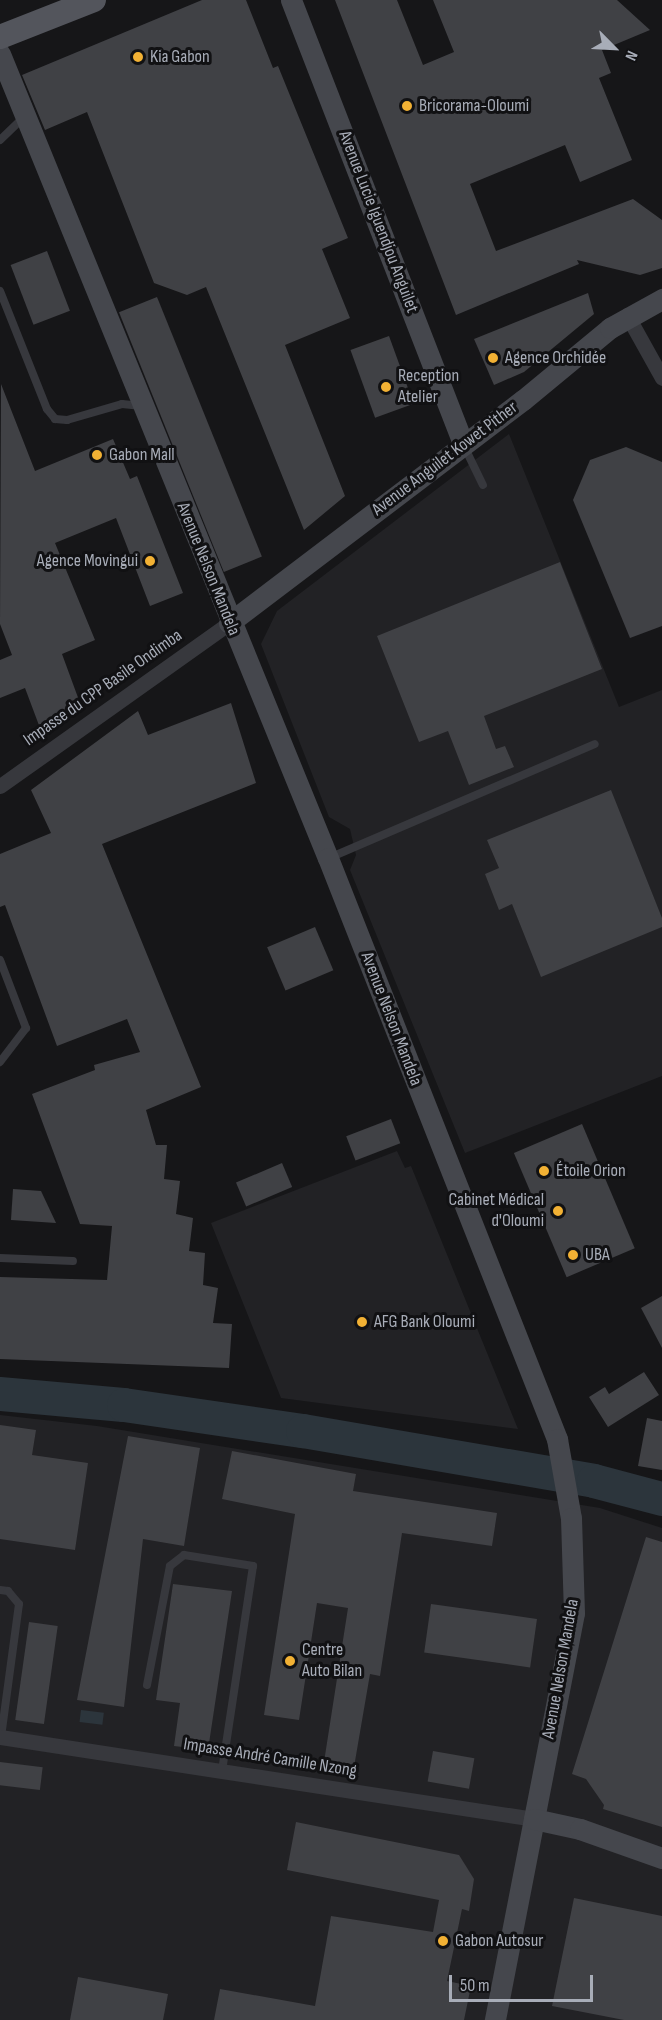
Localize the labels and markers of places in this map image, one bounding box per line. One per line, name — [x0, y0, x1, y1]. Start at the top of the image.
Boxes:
place label: Kia Gabon — [150, 46, 210, 68]
marker: Kia Gabon — [131, 50, 145, 64]
place label: Bricorama-Oloumi — [419, 95, 529, 117]
marker: Bricorama-Oloumi — [400, 99, 414, 113]
place label: Agence Orchidée — [505, 347, 606, 369]
marker: Agence Orchidée — [486, 351, 500, 365]
place label: Reception Atelier — [398, 366, 459, 409]
marker: Reception Atelier — [379, 380, 393, 394]
place label: Gabon Mall — [109, 444, 175, 466]
marker: Gabon Mall — [90, 448, 104, 462]
place label: Agence Movingui — [37, 550, 138, 572]
marker: Agence Movingui — [143, 554, 157, 568]
place label: Étoile Orion — [556, 1160, 626, 1182]
marker: Étoile Orion — [537, 1164, 551, 1178]
place label: Cabinet Médical d'Oloumi — [449, 1190, 544, 1232]
marker: Cabinet Médical d'Oloumi — [549, 1202, 567, 1220]
place label: UBA — [585, 1244, 610, 1266]
marker: UBA — [566, 1248, 580, 1262]
place label: AFG Bank Oloumi — [374, 1311, 475, 1333]
marker: AFG Bank Oloumi — [355, 1315, 369, 1329]
place label: Centre Auto Bilan — [302, 1640, 362, 1682]
marker: Centre Auto Bilan — [283, 1654, 297, 1668]
place label: Gabon Autosur — [455, 1930, 544, 1952]
marker: Gabon Autosur — [436, 1934, 450, 1948]

